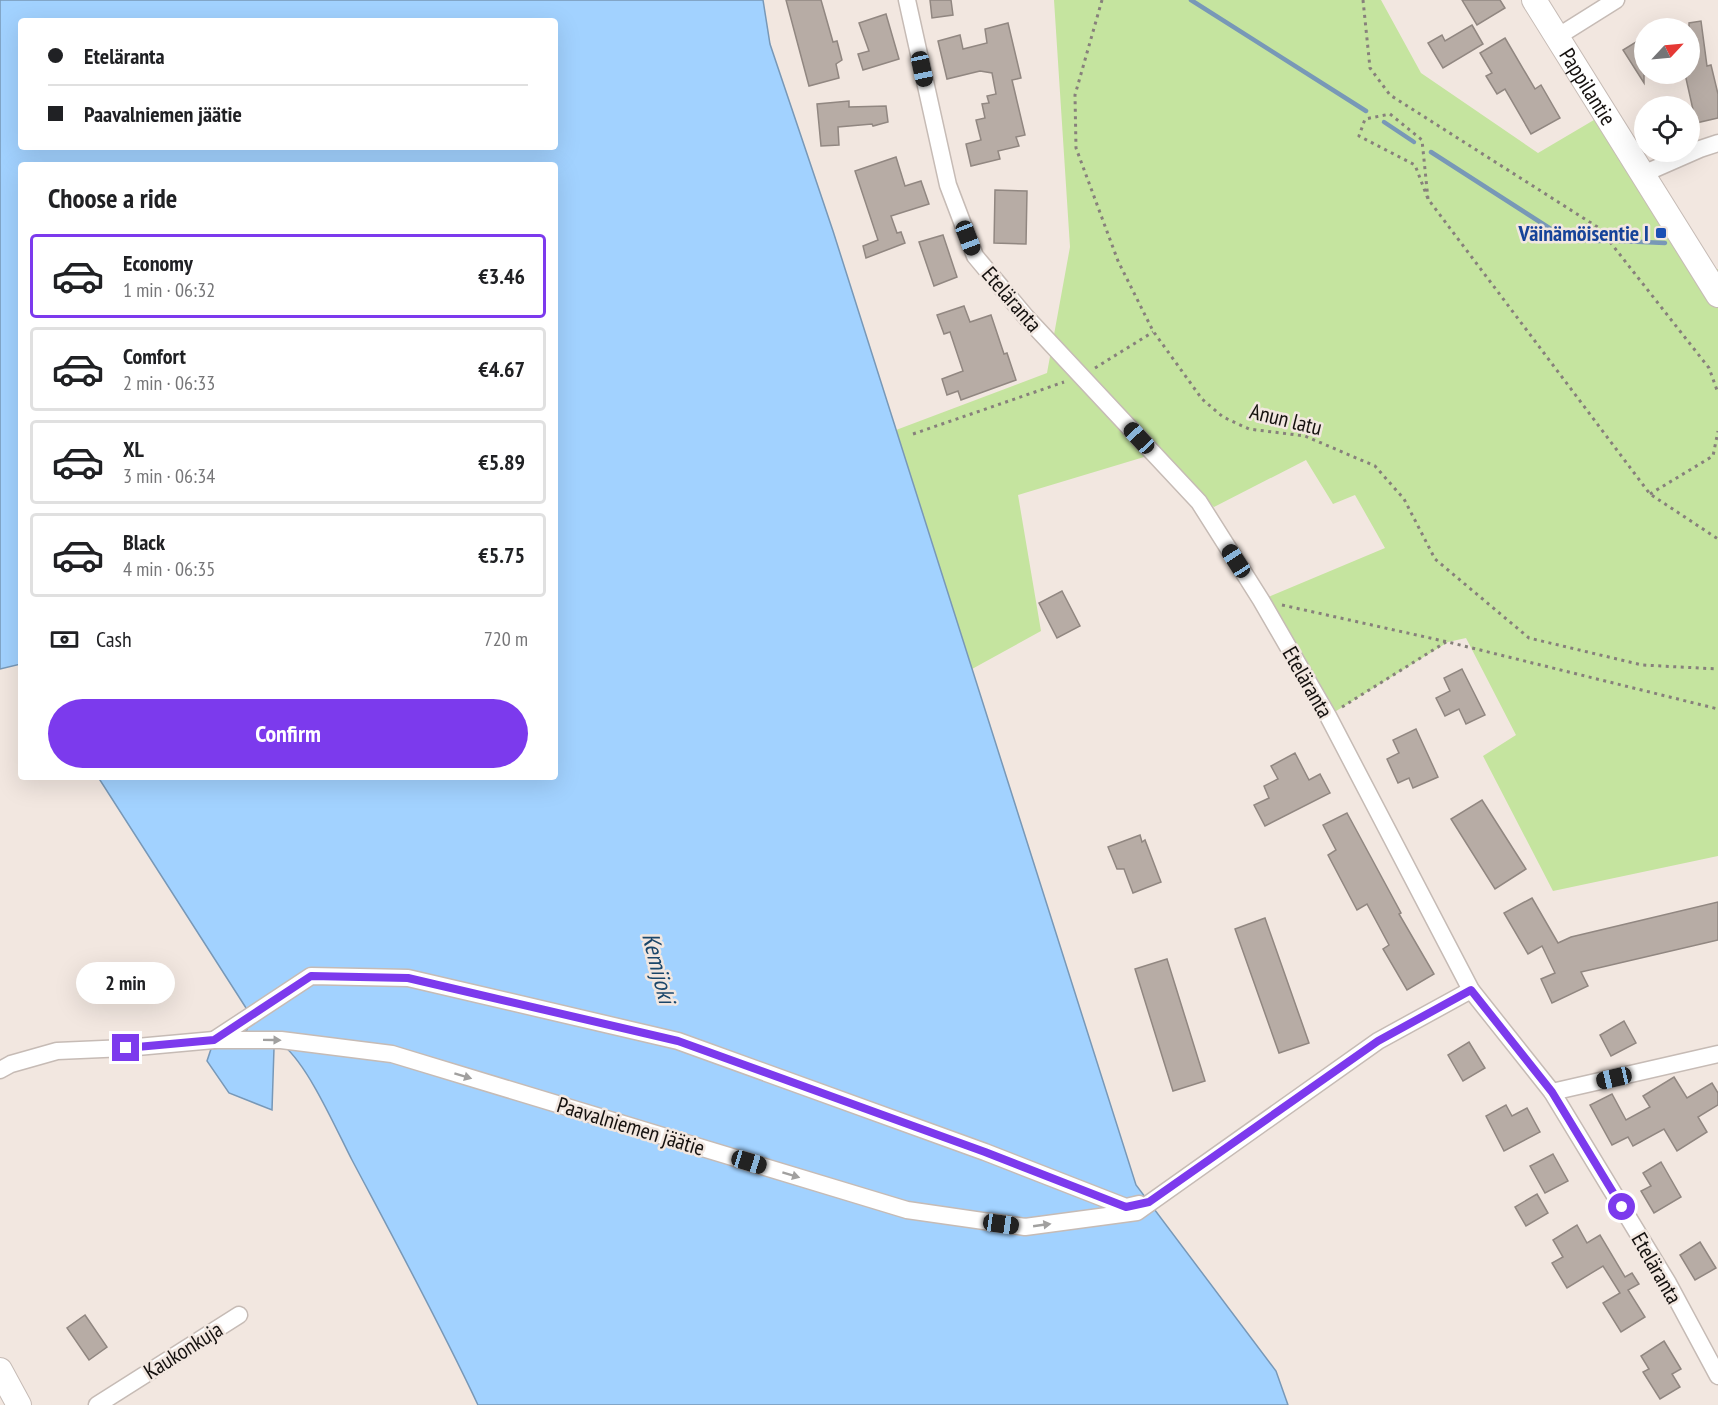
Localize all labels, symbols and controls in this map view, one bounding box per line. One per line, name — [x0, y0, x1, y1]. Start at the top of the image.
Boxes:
north arrow — [1634, 18, 1700, 84]
map controls — [1634, 18, 1700, 162]
text: Eteläranta — [84, 42, 165, 70]
street label: Pappilantie — [1553, 43, 1623, 130]
car — [909, 50, 935, 88]
button: locate — [1634, 96, 1700, 162]
text: Paavalniemen jäätie — [84, 100, 242, 128]
text: Choose a ride — [48, 181, 177, 215]
car — [953, 218, 983, 258]
place label: Väinämöisentie I — [1517, 219, 1649, 247]
marker: Väinämöisentie I — [1654, 226, 1668, 240]
icon: car — [51, 249, 105, 303]
text: Economy — [123, 249, 193, 277]
street label: Eteläranta — [976, 261, 1048, 337]
text: €3.46 — [478, 262, 525, 290]
text: 1 min · 06:32 — [123, 277, 215, 303]
icon: car — [51, 342, 105, 396]
text: Comfort — [123, 342, 186, 370]
text: €4.67 — [478, 355, 525, 383]
text: 2 min · 06:33 — [123, 370, 215, 396]
street label: Anun latu — [1247, 397, 1325, 441]
car — [1120, 419, 1158, 457]
icon: car — [51, 435, 105, 489]
text: XL — [123, 435, 144, 463]
text: €5.89 — [478, 448, 525, 476]
text: 3 min · 06:34 — [123, 463, 215, 489]
icon: car — [51, 528, 105, 582]
text: Black — [123, 528, 165, 556]
text: €5.75 — [478, 541, 525, 569]
car — [1219, 541, 1253, 581]
text: 4 min · 06:35 — [123, 556, 215, 582]
icon: cash — [48, 623, 81, 656]
text: Cash — [96, 625, 132, 653]
text: 720 m — [484, 626, 528, 652]
street label: Eteläranta — [1276, 641, 1340, 723]
button: Confirm — [48, 699, 528, 768]
water label: Kemijoki — [635, 929, 683, 1009]
callout: 2 min — [76, 961, 176, 1003]
text: 2 min — [105, 970, 146, 996]
route end — [112, 1034, 139, 1061]
one-way arrow — [263, 1036, 282, 1045]
car — [1594, 1065, 1634, 1091]
one-way arrow — [455, 1071, 473, 1081]
street label: Paavalniemen jäätie — [554, 1090, 708, 1162]
car — [729, 1148, 769, 1176]
one-way arrow — [782, 1171, 800, 1180]
route start — [1608, 1193, 1635, 1220]
car — [982, 1213, 1020, 1235]
one-way arrow — [1033, 1220, 1052, 1230]
street label: Eteläranta — [1625, 1227, 1689, 1309]
street label: Kaukonkuja — [138, 1315, 228, 1385]

